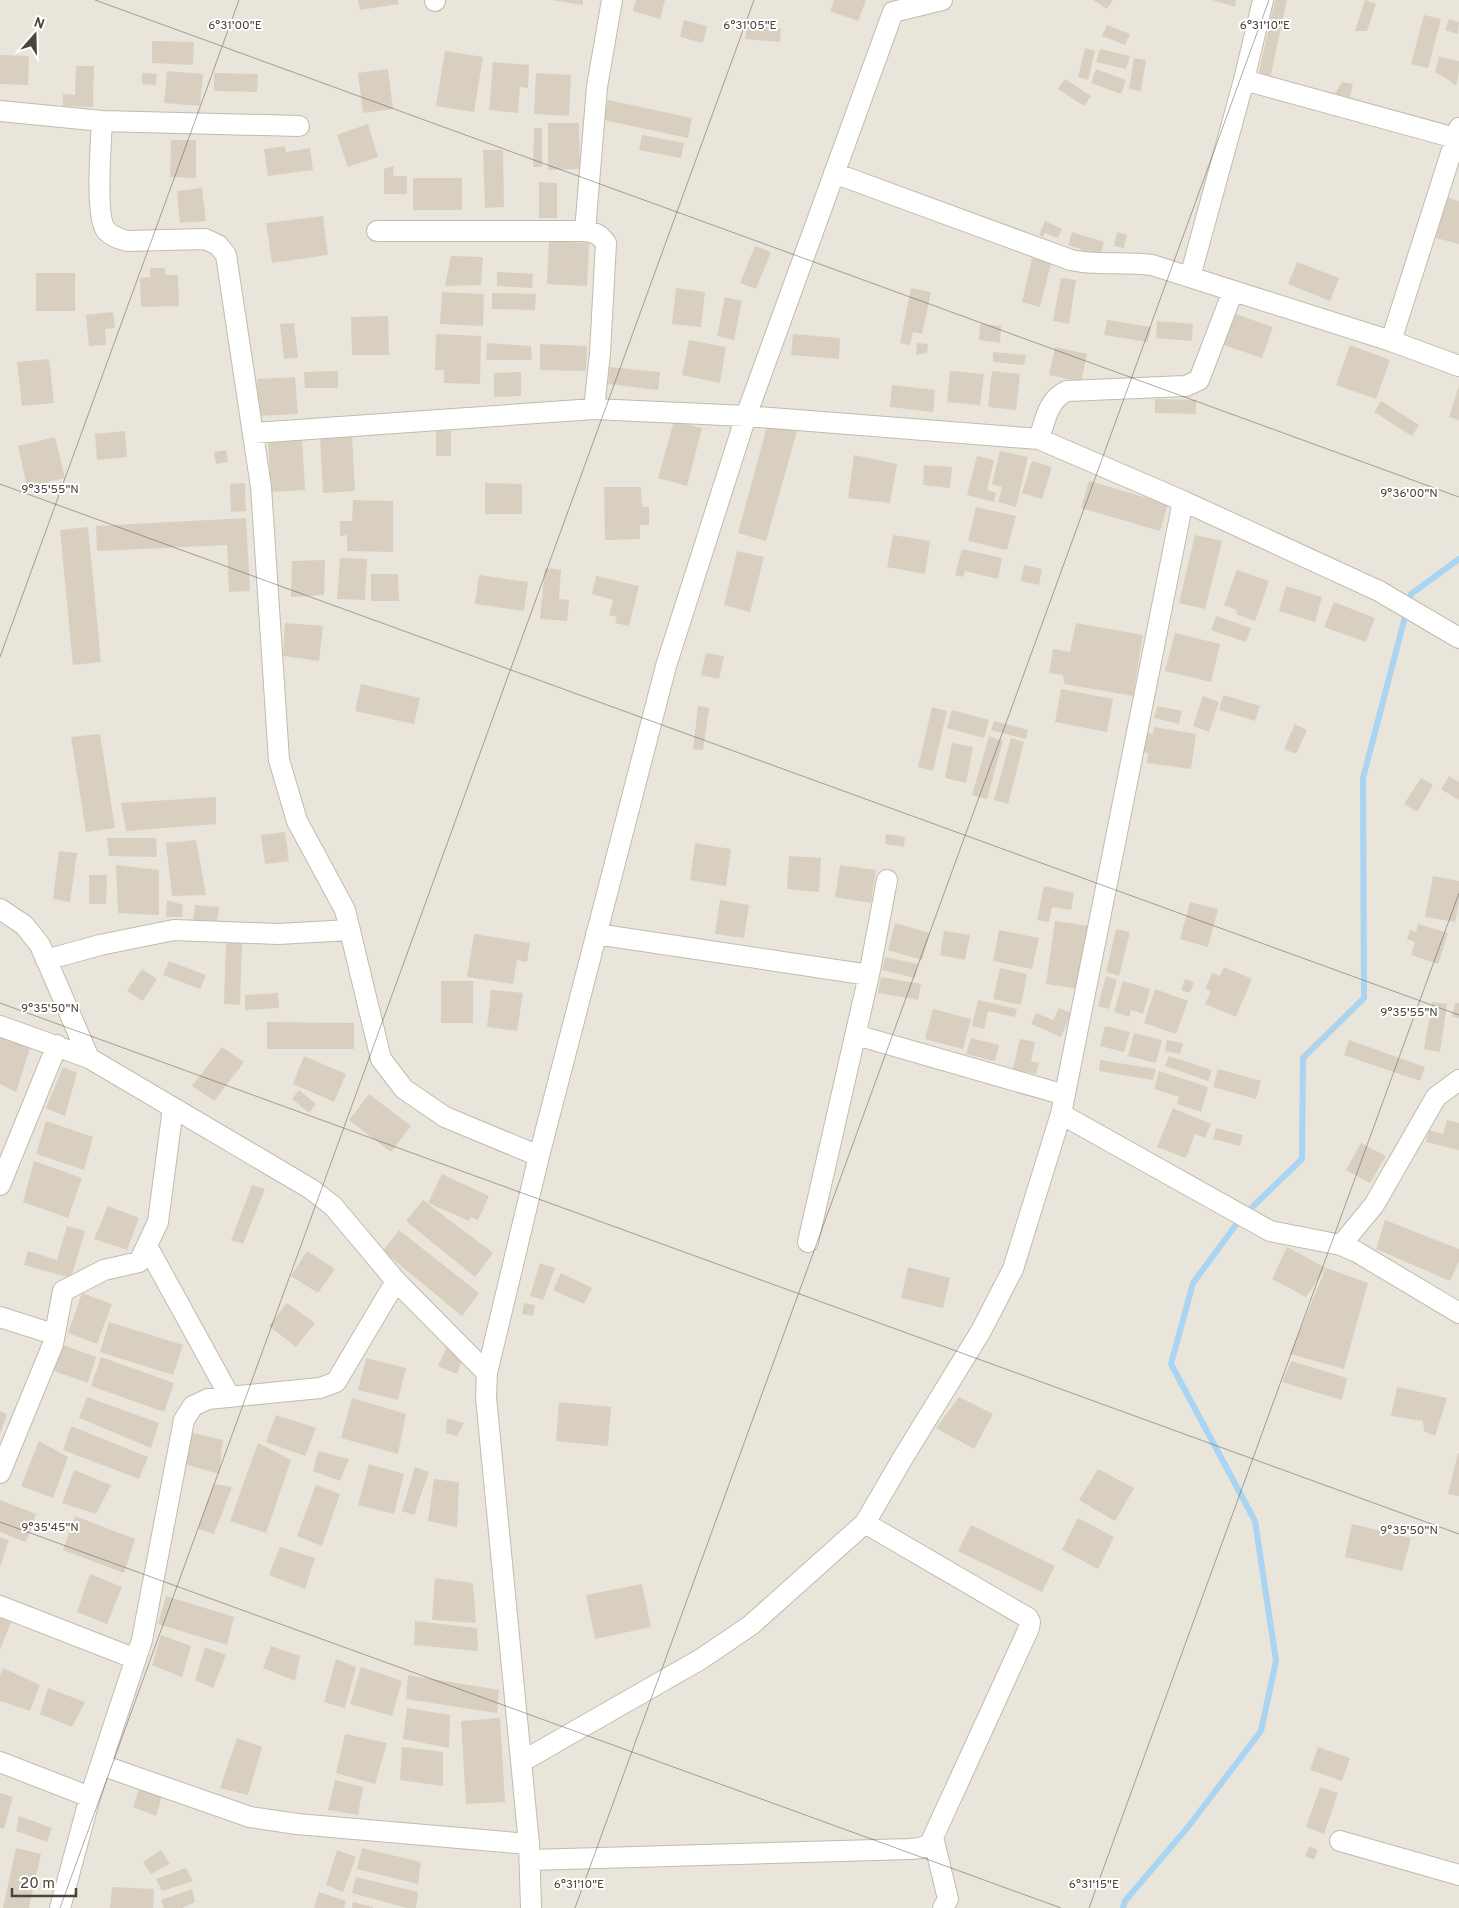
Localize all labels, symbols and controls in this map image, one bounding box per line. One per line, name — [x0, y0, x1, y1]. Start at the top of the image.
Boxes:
north arrow — [10, 10, 60, 60]
text: N — [31, 14, 47, 34]
text: 6°31'00"E — [208, 18, 262, 34]
text: 6°31'05"E — [723, 18, 777, 34]
text: 6°31'10"E — [1240, 18, 1290, 34]
text: 9°35'55"N — [21, 482, 79, 498]
text: 9°36'00"N — [1380, 486, 1438, 502]
text: 9°35'50"N — [21, 1001, 79, 1017]
text: 9°35'55"N — [1380, 1005, 1438, 1021]
text: 9°35'45"N — [21, 1520, 79, 1536]
text: 9°35'50"N — [1380, 1523, 1438, 1539]
scale bar — [12, 1866, 76, 1898]
text: 20 m — [20, 1875, 55, 1894]
text: 6°31'10"E — [554, 1877, 604, 1893]
text: 6°31'15"E — [1069, 1877, 1119, 1893]

